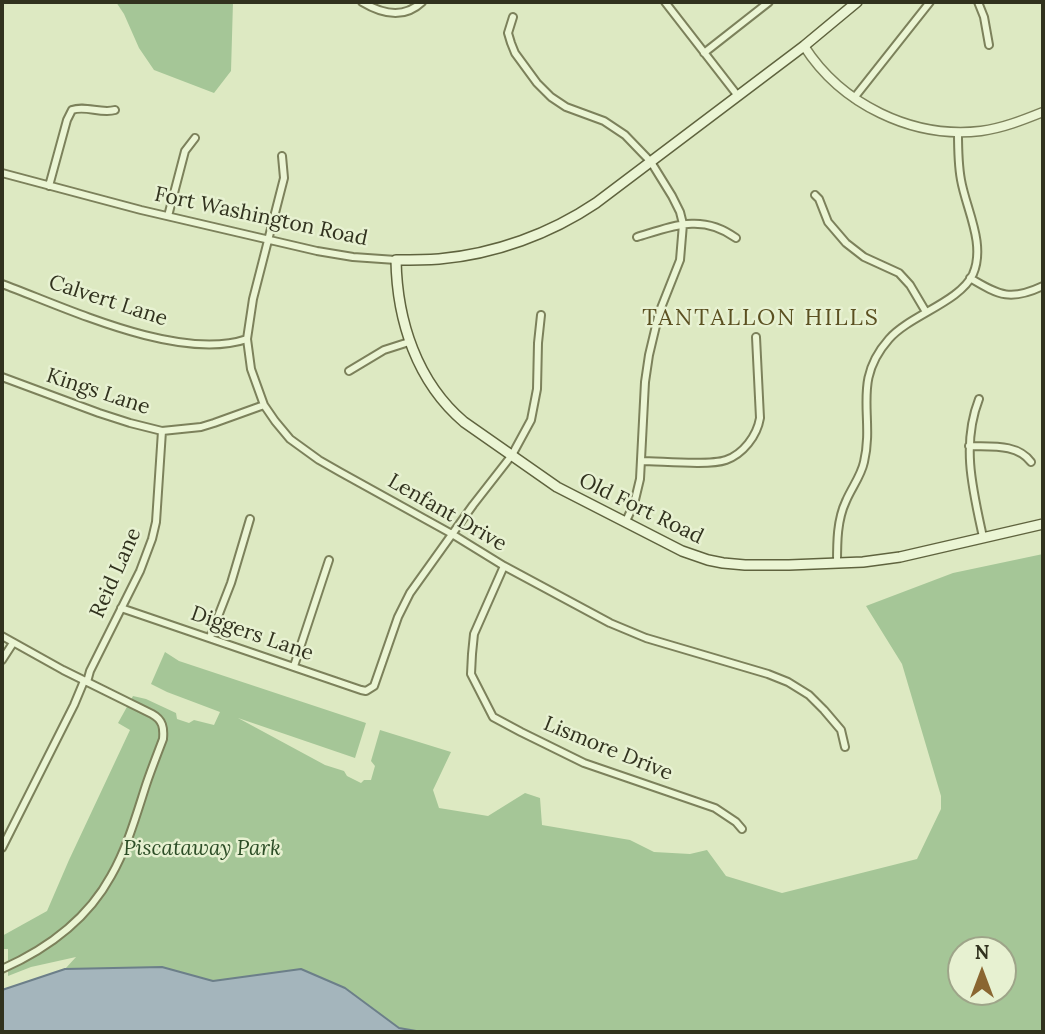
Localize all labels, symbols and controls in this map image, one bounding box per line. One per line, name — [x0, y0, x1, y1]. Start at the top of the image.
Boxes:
street label: Fort Washington Road — [152, 182, 370, 252]
street label: Calvert Lane — [45, 270, 171, 332]
district label: TANTALLON HILLS — [644, 304, 878, 332]
street label: Kings Lane — [43, 363, 153, 421]
street label: Old Fort Road — [575, 468, 707, 550]
street label: Lenfant Drive — [383, 469, 511, 557]
street label: Reid Lane — [85, 524, 147, 622]
street label: Diggers Lane — [187, 601, 317, 667]
street label: Lismore Drive — [540, 712, 676, 786]
park label: Piscataway Park — [123, 836, 281, 862]
north arrow — [947, 936, 1017, 1006]
text: N — [975, 940, 989, 964]

